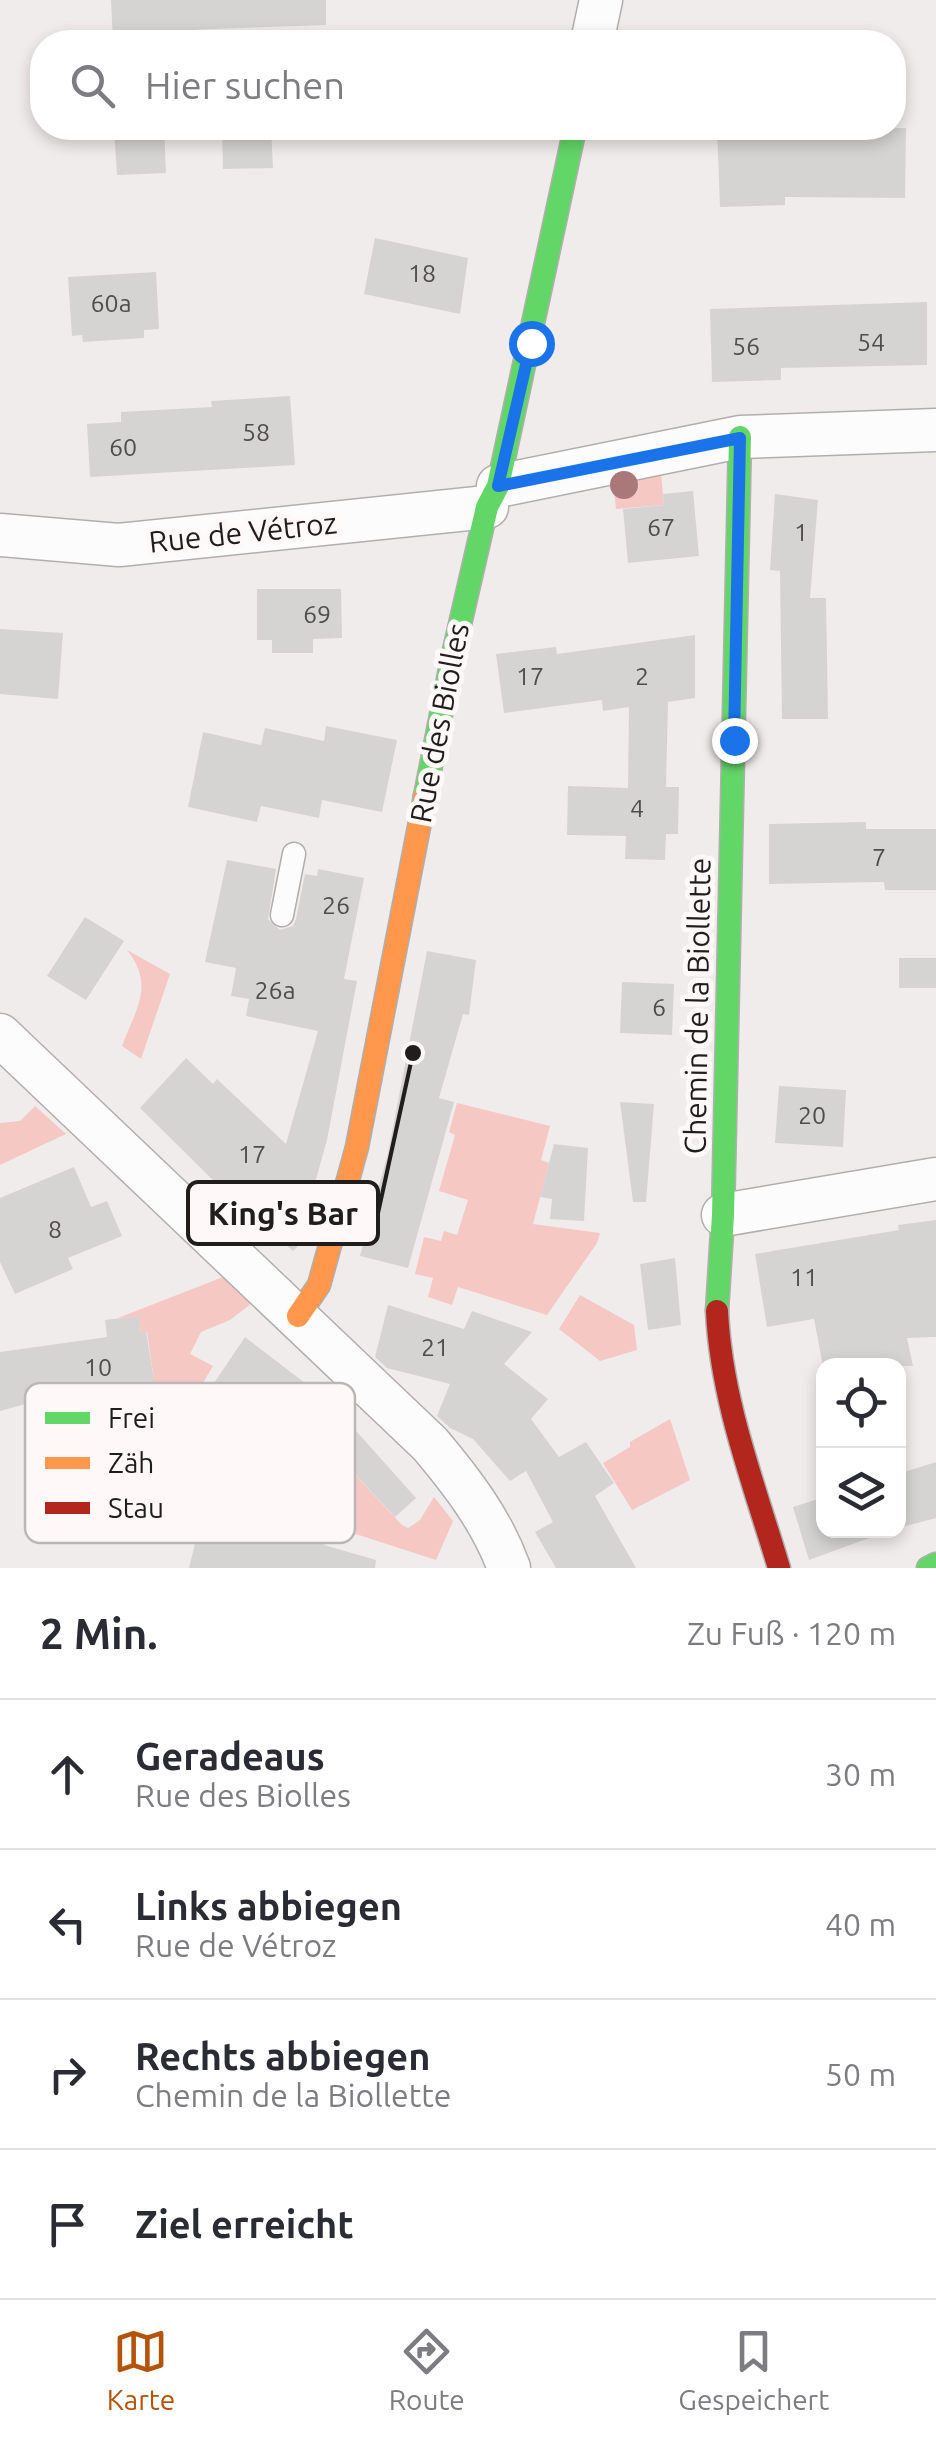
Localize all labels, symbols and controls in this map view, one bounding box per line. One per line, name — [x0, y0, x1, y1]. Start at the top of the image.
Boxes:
search box — [30, 30, 906, 140]
icon: search — [65, 58, 120, 113]
text: Hier suchen — [145, 64, 345, 106]
house number: 18 — [408, 259, 436, 287]
house number: 60a — [90, 289, 132, 317]
route start — [509, 321, 555, 367]
house number: 54 — [857, 328, 885, 356]
house number: 56 — [732, 332, 760, 360]
house number: 58 — [242, 418, 270, 446]
house number: 60 — [109, 433, 137, 461]
street label: Rue de Vétroz — [147, 505, 339, 559]
house number: 67 — [647, 513, 675, 541]
house number: 1 — [794, 518, 808, 546]
house number: 69 — [303, 600, 331, 628]
street label: Rue des Biolles — [403, 620, 475, 825]
house number: 17 — [516, 662, 544, 690]
house number: 2 — [635, 662, 649, 690]
route end — [712, 718, 758, 764]
house number: 4 — [630, 794, 644, 822]
house number: 7 — [872, 843, 886, 871]
street label: Chemin de la Biollette — [677, 857, 717, 1155]
house number: 26 — [322, 891, 350, 919]
house number: 26a — [254, 976, 296, 1004]
house number: 6 — [652, 993, 666, 1021]
house number: 20 — [798, 1101, 826, 1129]
house number: 17 — [238, 1140, 266, 1168]
callout: King's Bar — [188, 1182, 378, 1244]
text: King's Bar — [208, 1195, 358, 1231]
house number: 8 — [48, 1215, 62, 1243]
house number: 11 — [790, 1263, 818, 1291]
house number: 21 — [421, 1333, 449, 1361]
house number: 10 — [84, 1353, 112, 1381]
map controls — [816, 1358, 906, 1538]
button: locate — [816, 1358, 906, 1448]
legend — [25, 1383, 355, 1543]
text: Frei — [108, 1402, 155, 1433]
text: Zäh — [108, 1447, 154, 1478]
button: layers — [816, 1448, 906, 1538]
text: Stau — [108, 1492, 164, 1523]
text: 2 Min. — [40, 1610, 158, 1657]
text: Zu Fuß · 120 m — [687, 1615, 896, 1651]
text: Geradeaus — [135, 1735, 325, 1777]
icon: ahead — [40, 1747, 95, 1802]
text: 30 m — [825, 1756, 896, 1792]
text: Rue des Biolles — [135, 1777, 351, 1813]
text: Links abbiegen — [135, 1885, 402, 1927]
icon: left — [40, 1897, 95, 1952]
text: 40 m — [825, 1906, 896, 1942]
text: Rue de Vétroz — [135, 1927, 337, 1963]
text: Rechts abbiegen — [135, 2035, 430, 2077]
icon: right — [40, 2047, 95, 2102]
text: 50 m — [825, 2056, 896, 2092]
text: Chemin de la Biollette — [135, 2077, 451, 2113]
icon: arrive — [40, 2197, 95, 2252]
text: Ziel erreicht — [135, 2203, 354, 2245]
tab: Karte — [107, 2324, 175, 2415]
tab: Route — [389, 2324, 465, 2415]
tab: Gespeichert — [678, 2324, 829, 2415]

